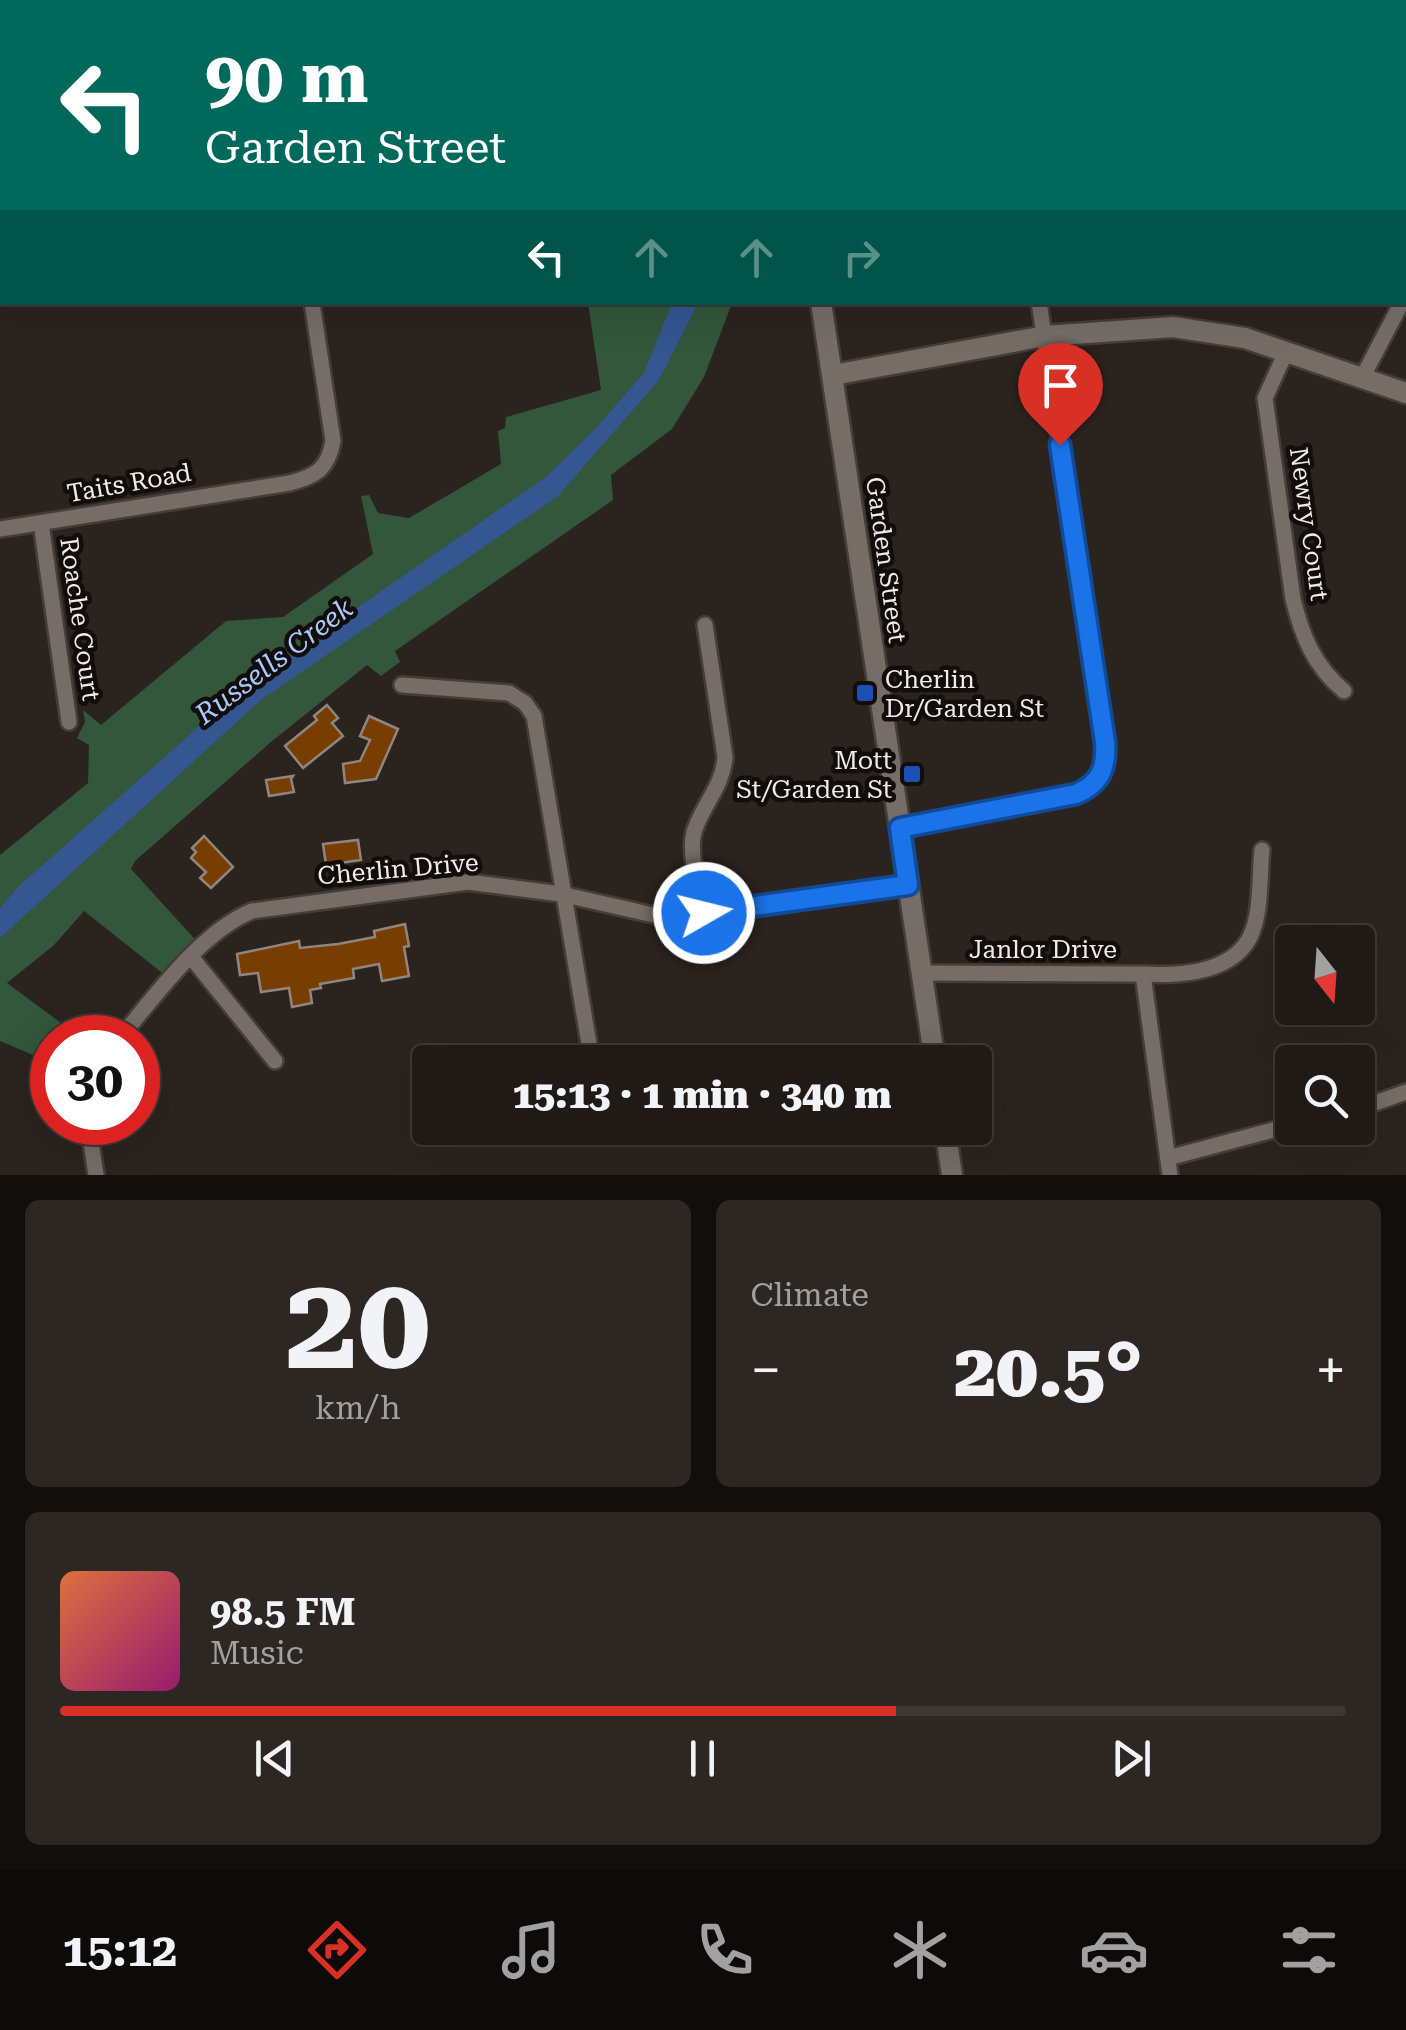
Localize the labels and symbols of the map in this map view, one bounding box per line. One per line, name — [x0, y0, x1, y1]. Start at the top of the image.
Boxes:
pin — [1018, 343, 1103, 446]
street label: Newry Court — [1284, 445, 1334, 603]
street label: Taits Road — [65, 458, 193, 508]
street label: Garden Street — [860, 475, 912, 645]
street label: Roache Court — [54, 536, 106, 702]
water label: Russells Creek — [188, 591, 360, 731]
place label: Cherlin Dr/Garden St — [885, 665, 1044, 723]
marker: Cherlin Dr/Garden St — [854, 682, 876, 704]
place label: Mott St/Garden St — [736, 746, 892, 804]
marker: Mott St/Garden St — [901, 763, 923, 785]
street label: Cherlin Drive — [316, 848, 480, 890]
position arrow — [652, 861, 756, 965]
north arrow — [1275, 925, 1375, 1025]
street label: Janlor Drive — [969, 935, 1117, 964]
speed limit sign: 30 — [30, 1015, 160, 1145]

